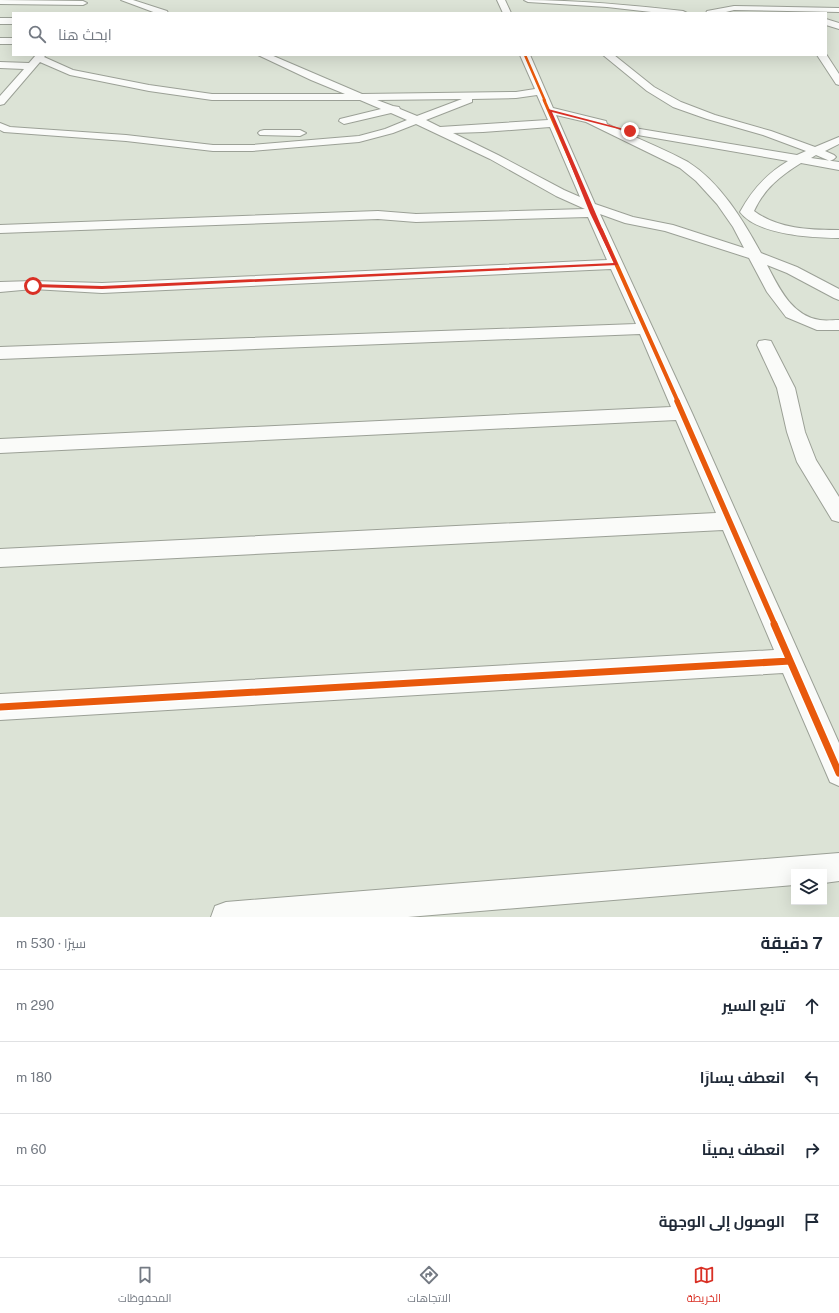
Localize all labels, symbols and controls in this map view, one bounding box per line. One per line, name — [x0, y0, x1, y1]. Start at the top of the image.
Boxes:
search box — [12, 12, 827, 56]
icon: search — [26, 23, 48, 45]
text: ابحث هنا — [58, 26, 112, 43]
route end — [621, 122, 639, 140]
route start — [24, 277, 42, 295]
map controls — [791, 869, 827, 905]
button: layers — [791, 869, 827, 905]
text: 7 دقيقة — [760, 933, 823, 953]
text: سيرًا · 530 m — [16, 936, 86, 951]
icon: ahead — [801, 995, 823, 1017]
text: تابع السير — [722, 997, 785, 1014]
text: 290 m — [16, 998, 54, 1013]
icon: left — [801, 1067, 823, 1089]
text: انعطف يسارًا — [700, 1069, 785, 1086]
text: 180 m — [16, 1070, 52, 1085]
icon: right — [801, 1139, 823, 1161]
text: انعطف يمينًا — [702, 1141, 785, 1158]
text: 60 m — [16, 1142, 46, 1157]
icon: arrive — [801, 1211, 823, 1233]
text: الوصول إلى الوجهة — [659, 1213, 785, 1230]
tab: المحفوظات — [118, 1264, 171, 1308]
tab: الاتجاهات — [407, 1264, 451, 1308]
tab: الخريطة — [687, 1264, 721, 1308]

